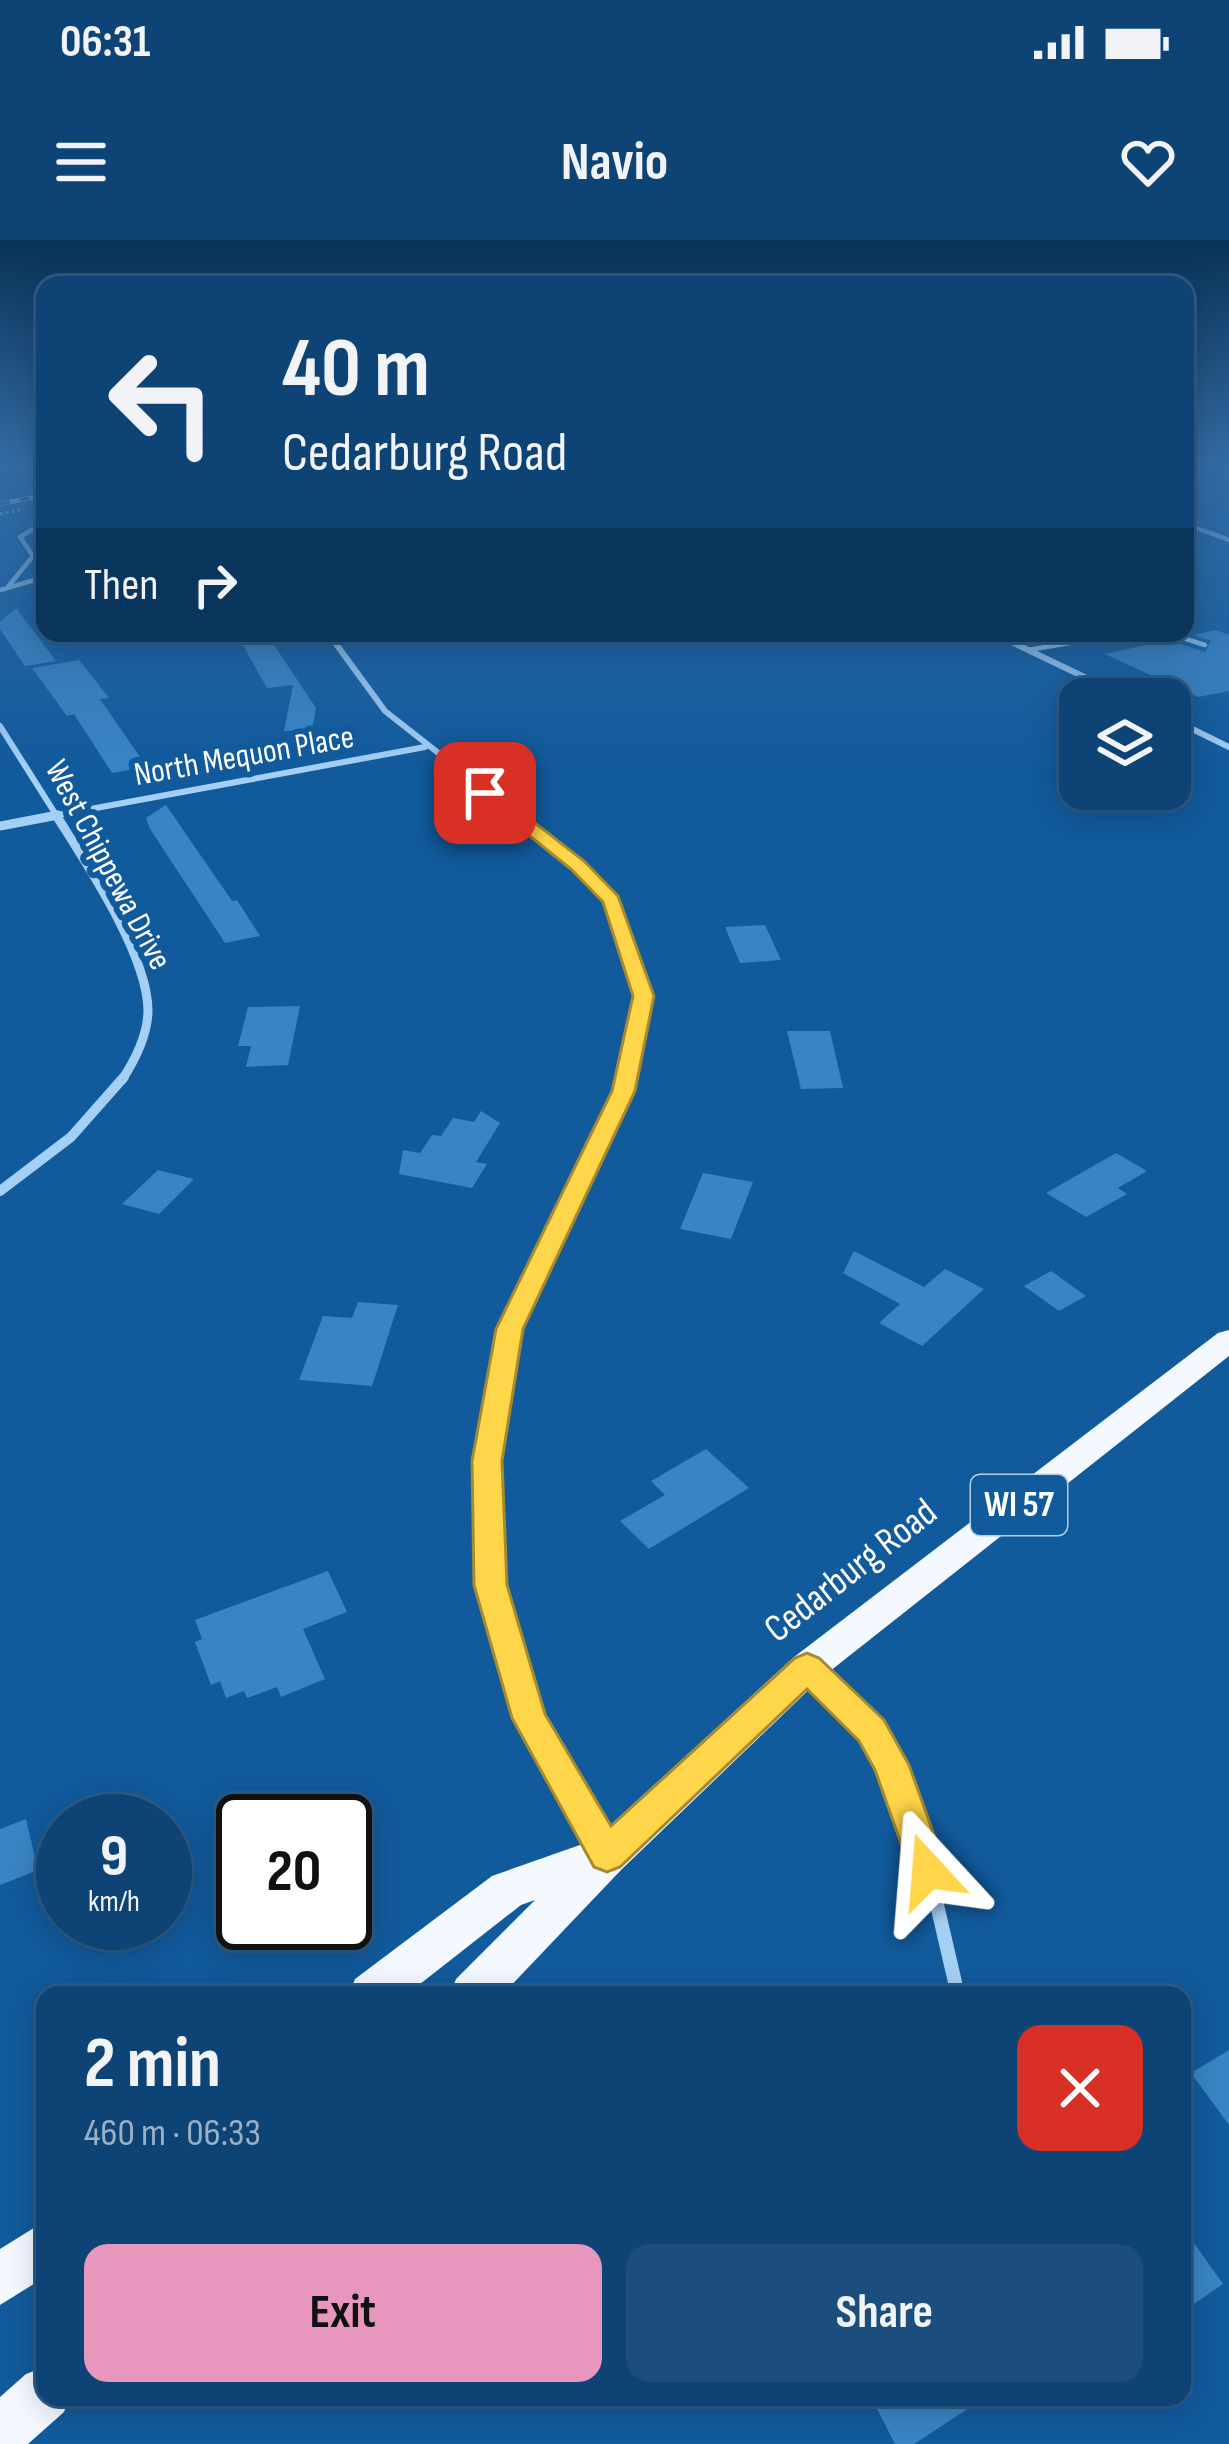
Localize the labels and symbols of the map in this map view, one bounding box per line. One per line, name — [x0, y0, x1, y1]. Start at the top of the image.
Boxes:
street label: North Mequon Place — [131, 717, 357, 795]
pin — [434, 742, 536, 844]
street label: West Chippewa Drive — [36, 753, 180, 977]
road number: WI 57 — [971, 1475, 1067, 1535]
street label: Cedarburg Road — [755, 1489, 947, 1653]
speed limit sign: 20 — [216, 1794, 372, 1950]
position arrow — [865, 1808, 991, 1934]

